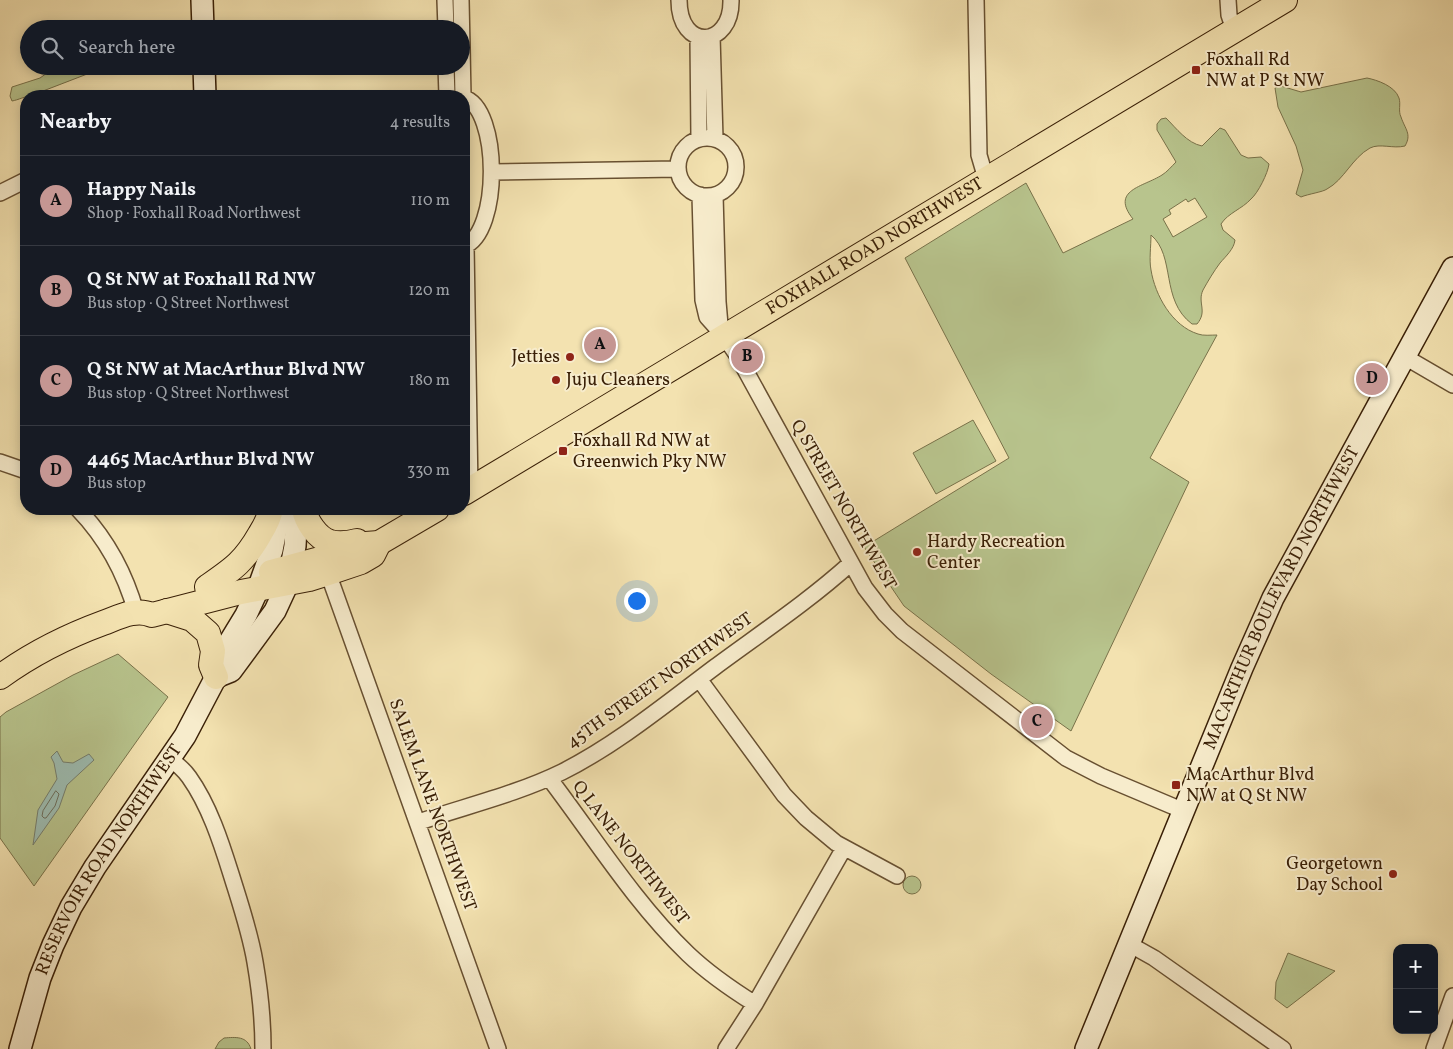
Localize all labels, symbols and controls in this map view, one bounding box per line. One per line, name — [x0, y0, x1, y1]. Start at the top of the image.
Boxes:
search box — [20, 20, 470, 75]
icon: search — [38, 34, 66, 62]
text: Search here — [78, 35, 175, 61]
place label: Foxhall Rd NW at P St NW — [1206, 48, 1324, 94]
marker: Foxhall Rd NW at P St NW — [1190, 64, 1202, 76]
text: Nearby — [40, 108, 111, 137]
text: 4 results — [390, 112, 450, 134]
street label: FOXHALL ROAD NORTHWEST — [761, 171, 989, 321]
text: Happy Nails — [87, 177, 196, 203]
text: A — [50, 190, 62, 212]
text: 110 m — [411, 190, 450, 212]
text: Shop · Foxhall Road Northwest — [87, 203, 301, 225]
text: Q St NW at Foxhall Rd NW — [87, 267, 316, 293]
text: B — [51, 280, 61, 302]
text: 120 m — [408, 280, 450, 302]
text: Bus stop · Q Street Northwest — [87, 293, 289, 315]
pin: A — [584, 326, 616, 364]
pin: B — [731, 338, 763, 376]
place label: Jetties — [511, 345, 560, 370]
marker: Jetties — [564, 351, 576, 363]
text: Q St NW at MacArthur Blvd NW — [87, 357, 365, 383]
pin: D — [1356, 360, 1388, 398]
place label: Juju Cleaners — [566, 368, 670, 393]
text: C — [51, 370, 61, 392]
text: 180 m — [409, 370, 450, 392]
marker: Juju Cleaners — [550, 374, 562, 386]
text: Bus stop · Q Street Northwest — [87, 383, 289, 405]
street label: Q STREET NORTHWEST — [784, 415, 902, 595]
place label: Foxhall Rd NW at Greenwich Pky NW — [573, 429, 727, 475]
street label: MACARTHUR BOULEVARD NORTHWEST — [1197, 441, 1366, 753]
marker: Foxhall Rd NW at Greenwich Pky NW — [557, 445, 569, 457]
text: 4465 MacArthur Blvd NW — [87, 447, 315, 473]
text: D — [50, 460, 62, 482]
text: 330 m — [407, 460, 450, 482]
text: Bus stop — [87, 473, 146, 495]
place label: Hardy Recreation Center — [927, 530, 1066, 576]
marker: Hardy Recreation Center — [911, 546, 923, 558]
your location — [624, 588, 650, 614]
street label: 45TH STREET NORTHWEST — [562, 607, 759, 755]
street label: SALEM LANE NORTHWEST — [382, 695, 482, 915]
pin: C — [1021, 703, 1053, 741]
street label: RESERVOIR ROAD NORTHWEST — [30, 739, 189, 979]
place label: MacArthur Blvd NW at Q St NW — [1186, 763, 1314, 809]
street label: Q LANE NORTHWEST — [566, 776, 695, 931]
marker: MacArthur Blvd NW at Q St NW — [1170, 779, 1182, 791]
place label: Georgetown Day School — [1286, 852, 1383, 898]
marker: Georgetown Day School — [1387, 868, 1399, 880]
map controls — [1393, 944, 1438, 1034]
button: + — [1393, 944, 1438, 989]
button: − — [1393, 989, 1438, 1034]

